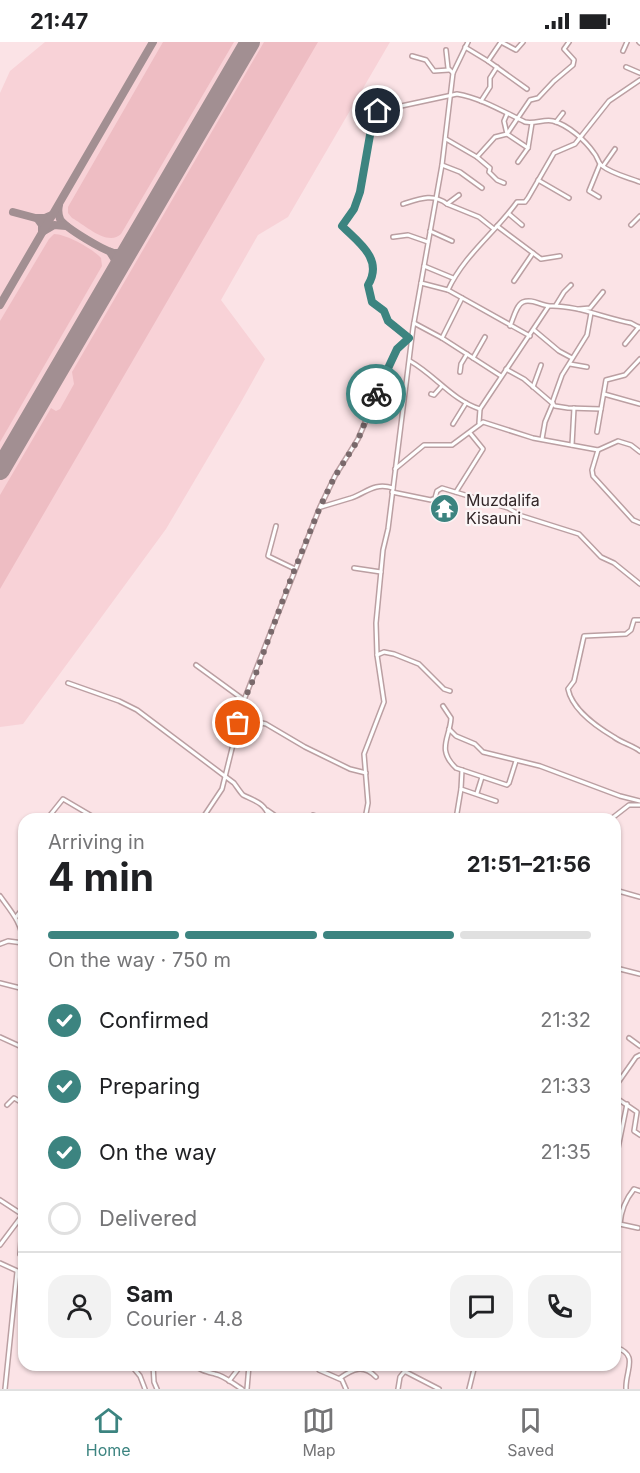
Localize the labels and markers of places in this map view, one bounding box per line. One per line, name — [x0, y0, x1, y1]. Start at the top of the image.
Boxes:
pin — [352, 85, 403, 136]
place label: Muzdalifa Kisauni — [466, 490, 540, 528]
temple icon: Muzdalifa Kisauni — [429, 493, 461, 525]
pin — [212, 697, 263, 748]

